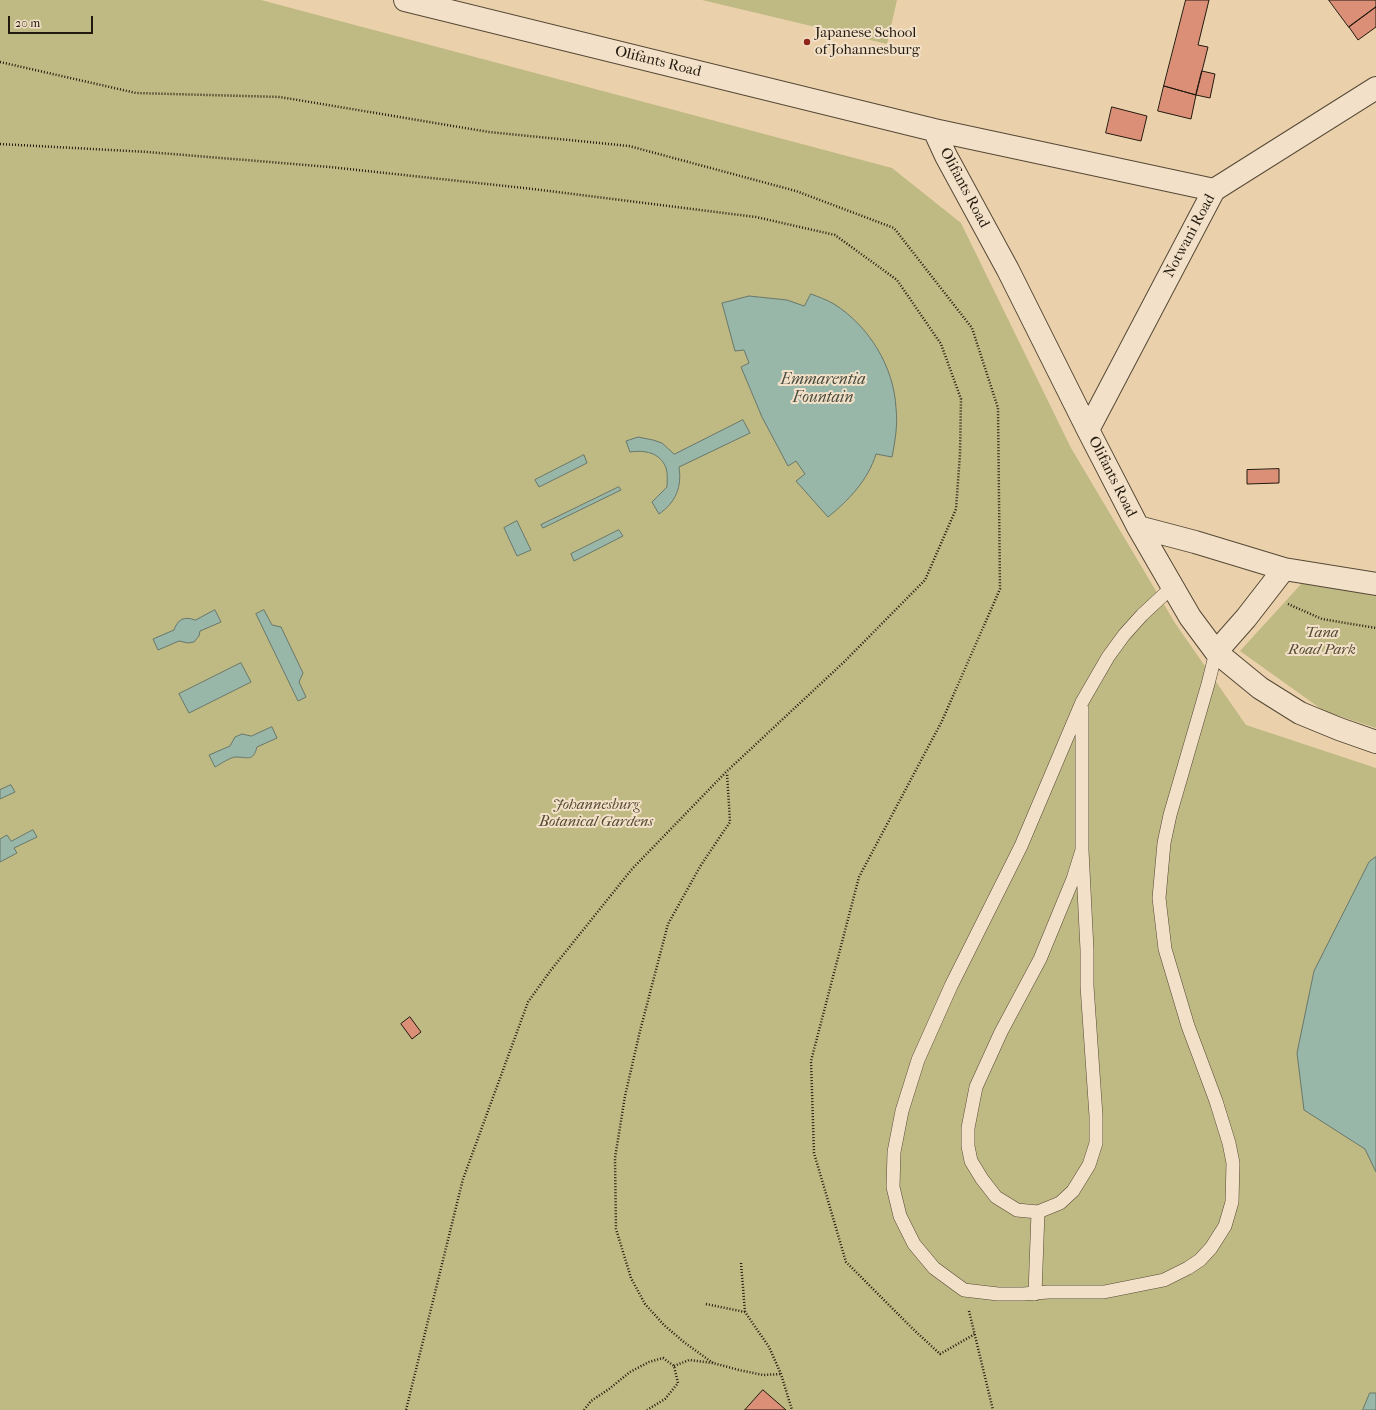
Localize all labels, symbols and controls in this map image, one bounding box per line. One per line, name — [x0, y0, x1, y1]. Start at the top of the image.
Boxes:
scale bar — [10, 8, 95, 34]
text: 20 m — [15, 16, 40, 30]
place label: Japanese School of Johannesburg — [815, 24, 920, 59]
marker: Japanese School of Johannesburg — [802, 37, 812, 47]
street label: Olifants Road — [613, 43, 703, 81]
street label: Olifants Road — [935, 145, 993, 231]
street label: Notwani Road — [1161, 191, 1219, 281]
water label: Emmarentia Fountain — [780, 370, 866, 408]
street label: Olifants Road — [1084, 434, 1140, 520]
park label: Tana Road Park — [1288, 624, 1356, 659]
park label: Johannesburg Botanical Gardens — [539, 796, 653, 831]

